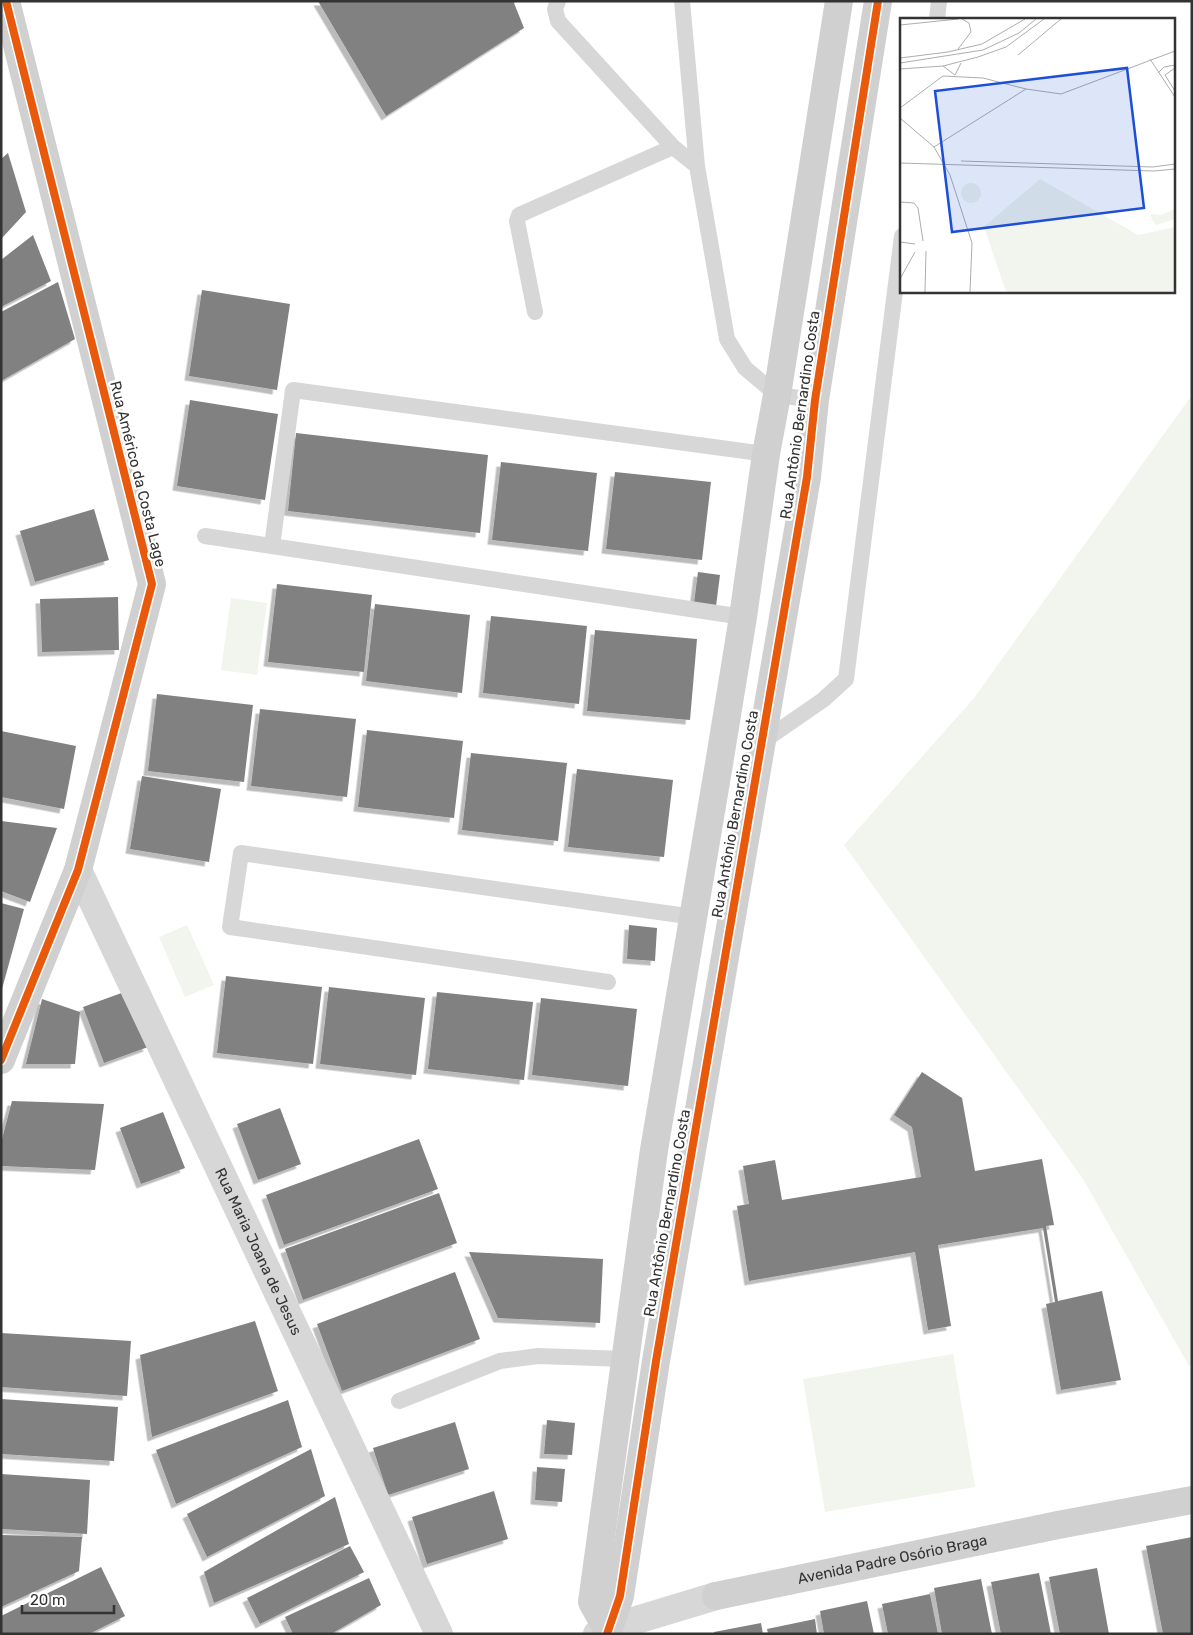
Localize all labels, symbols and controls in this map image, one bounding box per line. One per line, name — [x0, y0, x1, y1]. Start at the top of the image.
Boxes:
inset map — [900, 18, 1176, 292]
street label: Rua Antônio Bernardino Costa — [776, 310, 824, 520]
street label: Rua Américo da Costa Lage — [106, 379, 170, 569]
street label: Rua Antônio Bernardino Costa — [708, 709, 762, 919]
street label: Rua Antônio Bernardino Costa — [640, 1108, 694, 1318]
street label: Rua Maria Joana de Jesus — [211, 1165, 306, 1338]
street label: Avenida Padre Osório Braga — [796, 1531, 989, 1588]
scale bar — [22, 1582, 115, 1614]
text: 20 m — [30, 1591, 65, 1609]

